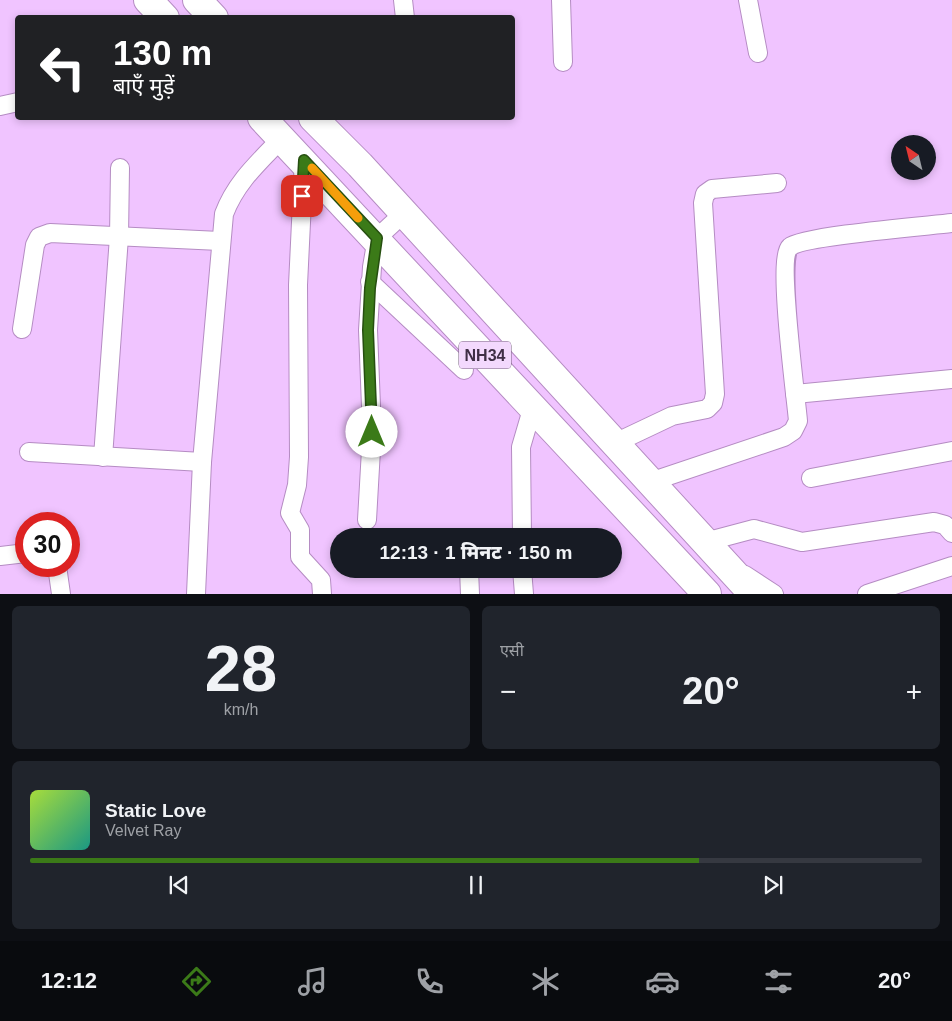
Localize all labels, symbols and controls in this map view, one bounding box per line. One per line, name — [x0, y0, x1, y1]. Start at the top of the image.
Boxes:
text: 130 m — [113, 33, 212, 72]
icon: left — [30, 35, 95, 100]
text: बाएँ मुड़ें — [113, 74, 174, 99]
north arrow — [891, 135, 936, 180]
map controls — [891, 135, 936, 180]
pin — [281, 175, 323, 217]
icon: arrive — [288, 182, 316, 210]
road number: NH34 — [459, 342, 511, 368]
position arrow — [345, 405, 397, 457]
speed limit sign: 30 — [15, 512, 80, 577]
text: 12:13 · 1 मिनट · 150 m — [380, 542, 573, 563]
text: 28 — [205, 632, 277, 705]
text: एसी — [500, 642, 524, 659]
text: 20° — [682, 670, 740, 712]
text: − — [500, 676, 516, 707]
text: + — [906, 676, 922, 707]
text: km/h — [224, 701, 258, 718]
text: Static Love — [105, 800, 206, 821]
text: Velvet Ray — [105, 822, 181, 839]
icon: previous — [165, 871, 193, 899]
icon: pause — [462, 871, 490, 899]
icon: next — [759, 871, 787, 899]
icon: directions — [179, 964, 214, 999]
icon: music — [295, 964, 330, 999]
icon: phone — [412, 964, 447, 999]
icon: climate — [528, 964, 563, 999]
icon: car — [645, 964, 680, 999]
icon: filters — [761, 964, 796, 999]
text: 12:12 — [41, 968, 97, 993]
text: 20° — [878, 968, 911, 993]

